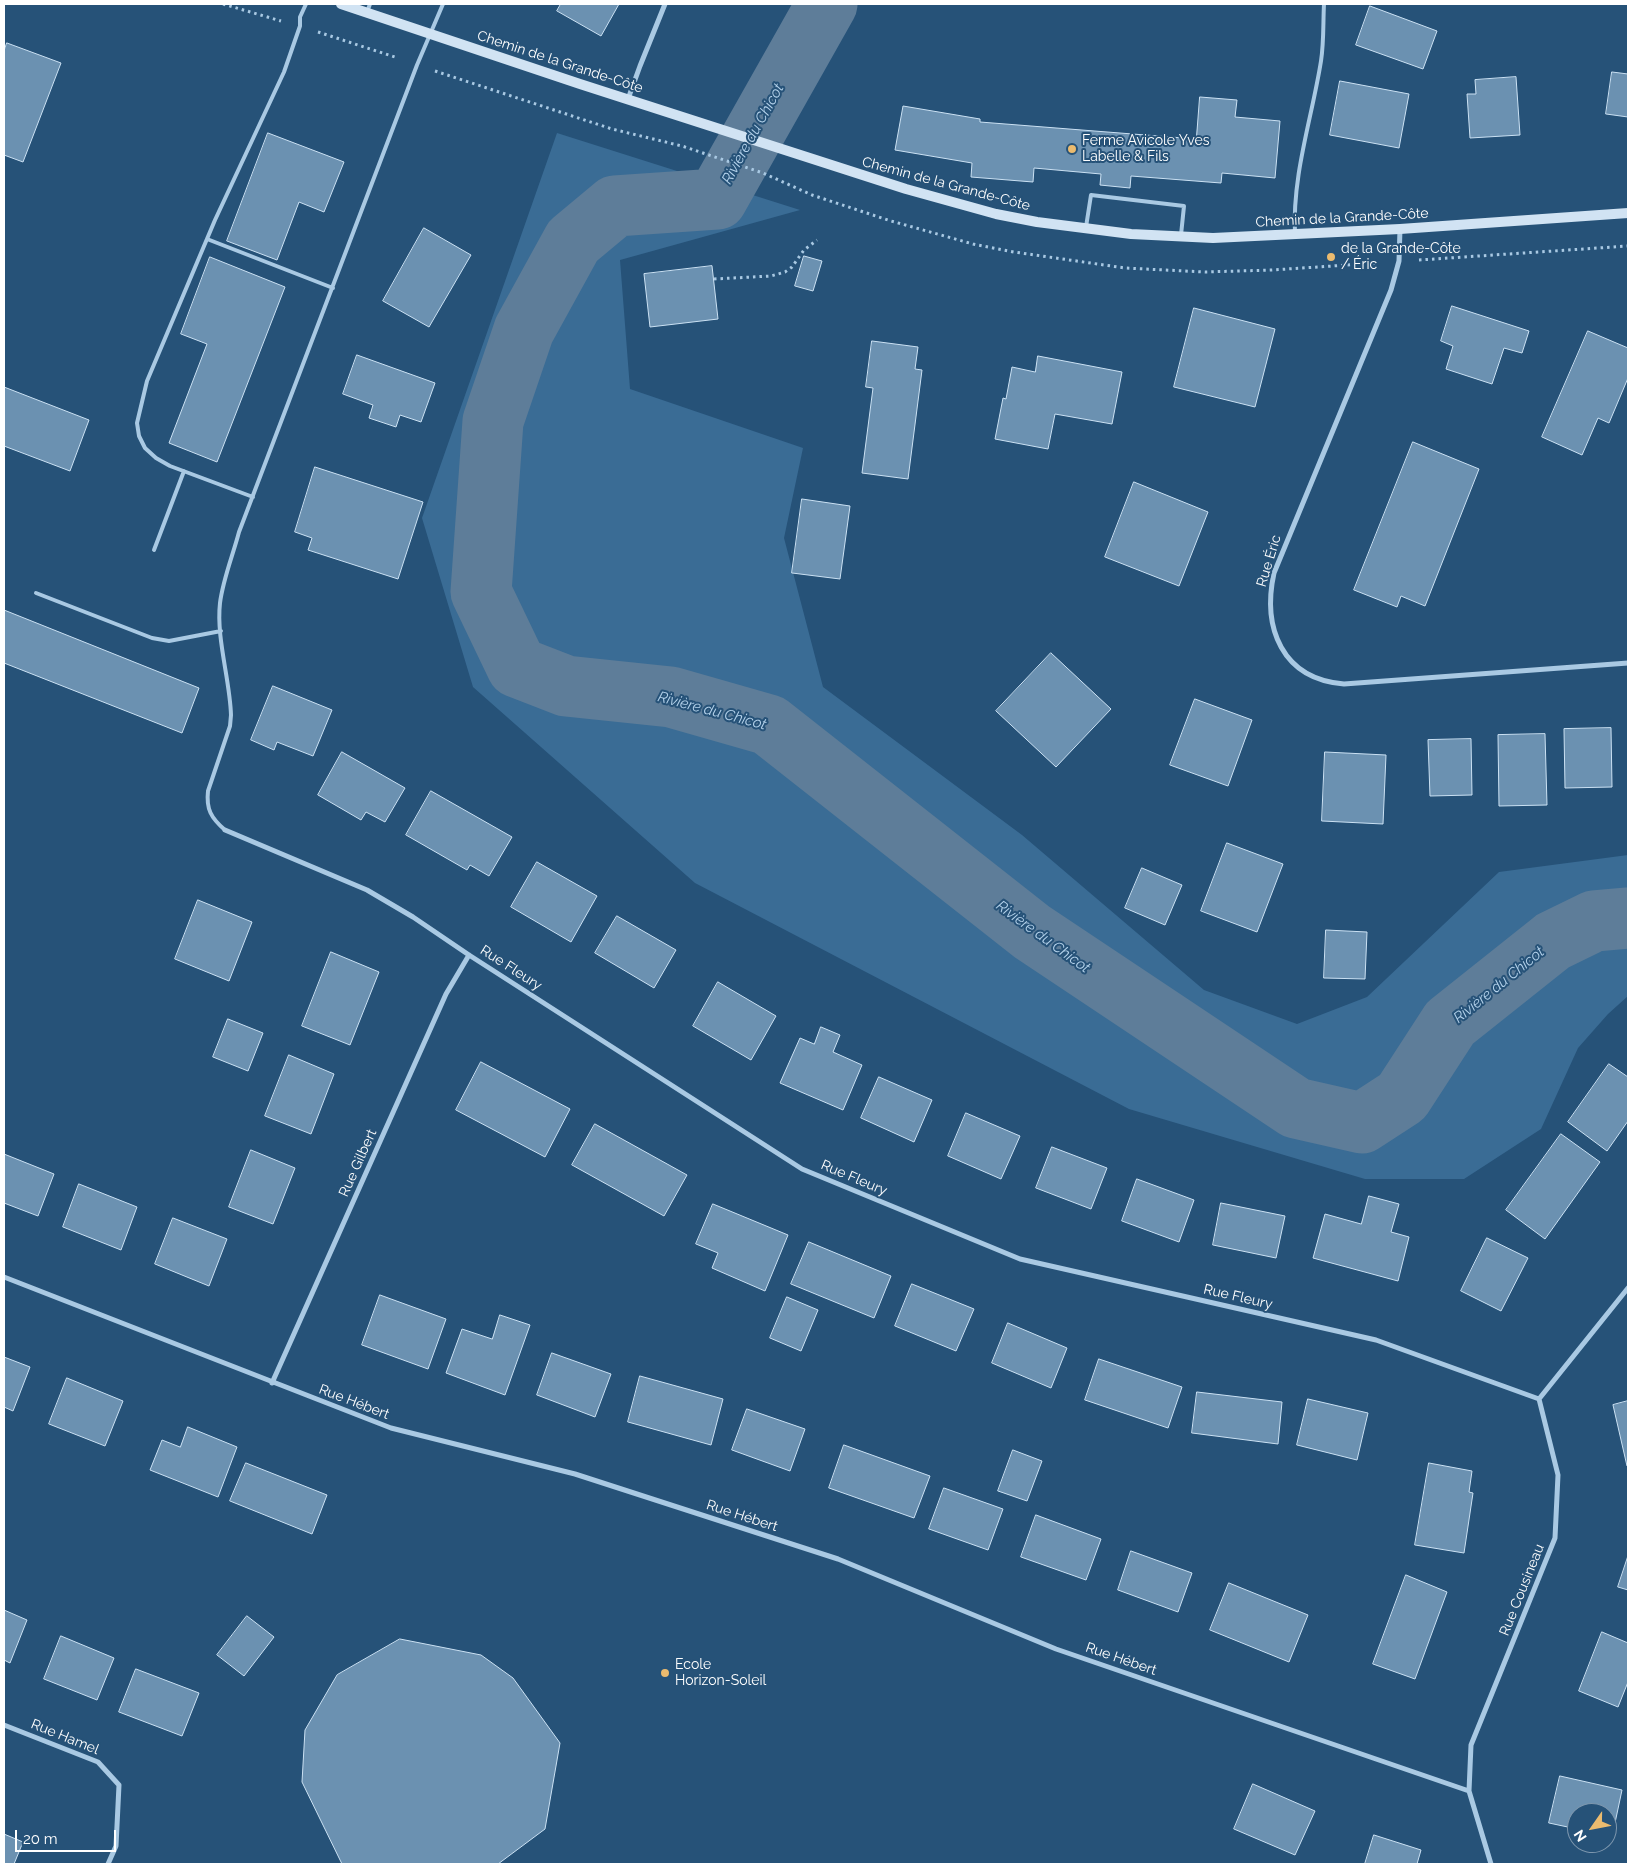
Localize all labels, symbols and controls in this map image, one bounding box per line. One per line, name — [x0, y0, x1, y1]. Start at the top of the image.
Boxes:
street label: Chemin de la Grande-Côte — [475, 27, 645, 97]
water label: Rivière du Chicot — [718, 81, 788, 187]
place label: Ferme Avicole Yves Labelle & Fils — [1082, 133, 1209, 166]
marker: Ferme Avicole Yves Labelle & Fils — [1066, 143, 1078, 155]
street label: Chemin de la Grande-Côte — [860, 153, 1032, 215]
street label: Chemin de la Grande-Côte — [1255, 205, 1429, 231]
place label: de la Grande-Côte / Éric — [1341, 241, 1461, 274]
marker: de la Grande-Côte / Éric — [1325, 251, 1337, 263]
street label: Rue Éric — [1253, 533, 1285, 589]
water label: Rivière du Chicot — [656, 688, 768, 734]
water label: Rivière du Chicot — [993, 897, 1093, 977]
street label: Rue Fleury — [477, 942, 545, 994]
water label: Rivière du Chicot — [1450, 943, 1548, 1027]
street label: Rue Gilbert — [336, 1126, 380, 1200]
street label: Rue Fleury — [818, 1157, 890, 1199]
street label: Rue Fleury — [1202, 1281, 1274, 1313]
street label: Rue Hébert — [316, 1381, 392, 1423]
street label: Rue Hébert — [704, 1497, 780, 1535]
street label: Rue Cousineau — [1496, 1542, 1548, 1638]
street label: Rue Hébert — [1083, 1639, 1159, 1679]
place label: Ecole Horizon-Soleil — [675, 1657, 766, 1690]
marker: Ecole Horizon-Soleil — [659, 1667, 671, 1679]
street label: Rue Hamel — [29, 1716, 101, 1758]
north arrow — [1567, 1803, 1617, 1853]
scale bar — [18, 1820, 119, 1852]
text: N — [1571, 1827, 1590, 1844]
text: 20 m — [23, 1830, 58, 1848]

